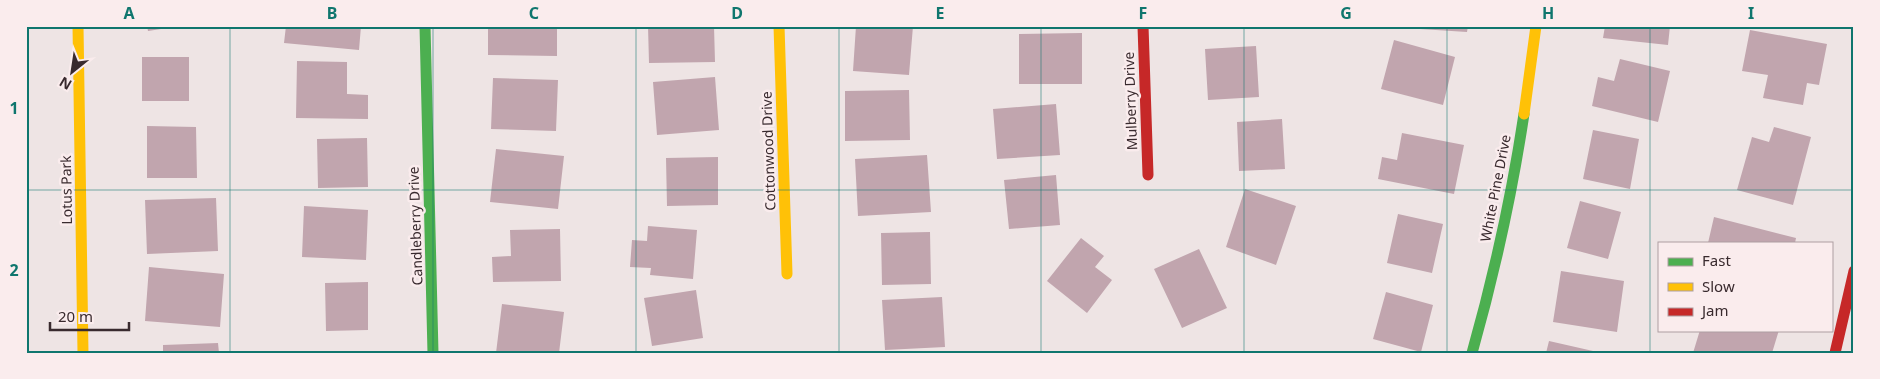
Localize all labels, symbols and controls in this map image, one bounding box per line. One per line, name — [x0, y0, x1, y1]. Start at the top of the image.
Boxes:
text: A — [123, 2, 135, 24]
text: B — [327, 2, 337, 24]
text: C — [529, 2, 539, 24]
text: D — [731, 2, 743, 24]
text: E — [936, 2, 945, 24]
text: F — [1139, 2, 1147, 24]
text: G — [1340, 2, 1352, 24]
text: H — [1542, 2, 1554, 24]
text: I — [1748, 2, 1754, 24]
north arrow — [48, 48, 98, 98]
street label: Mulberry Drive — [1119, 51, 1141, 151]
text: N — [56, 73, 75, 95]
street label: Cottonwood Drive — [756, 91, 780, 211]
text: 1 — [9, 97, 19, 119]
street label: White Pine Drive — [1475, 133, 1515, 243]
street label: Lotus Park — [56, 155, 76, 225]
street label: Candleberry Drive — [403, 166, 427, 286]
legend — [1658, 242, 1832, 332]
text: Fast — [1702, 250, 1731, 270]
text: 2 — [9, 259, 19, 281]
text: Slow — [1702, 276, 1735, 296]
scale bar — [50, 299, 129, 331]
text: Jam — [1700, 300, 1729, 320]
text: 20 m — [58, 306, 93, 326]

